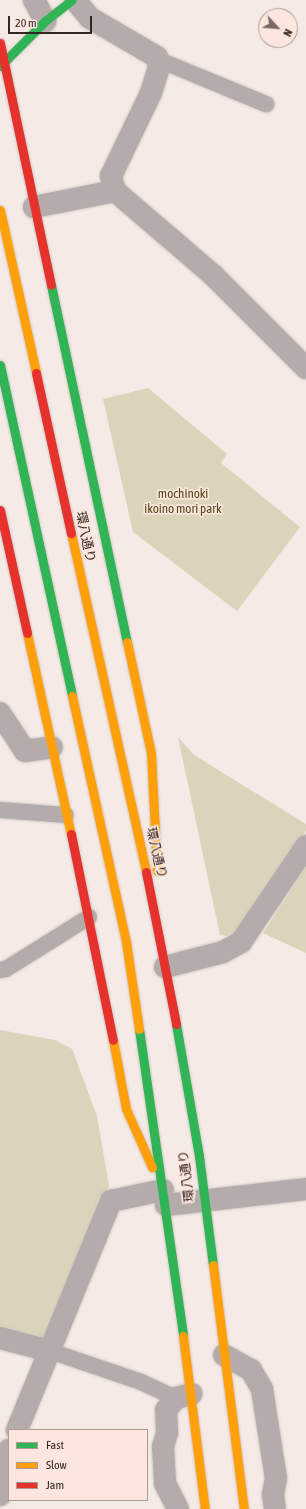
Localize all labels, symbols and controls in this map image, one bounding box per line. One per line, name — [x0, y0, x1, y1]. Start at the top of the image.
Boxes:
scale bar — [10, 8, 94, 34]
north arrow — [258, 8, 298, 48]
text: 20 m — [15, 16, 37, 30]
text: N — [281, 27, 295, 38]
park label: mochinoki ikoino mori park — [144, 487, 222, 518]
street label: 環八通り — [72, 510, 98, 564]
street label: 環八通り — [143, 826, 169, 880]
street label: 環八通り — [176, 1149, 198, 1203]
legend — [8, 1429, 148, 1501]
text: Fast — [46, 1438, 64, 1452]
text: Slow — [46, 1458, 67, 1472]
text: Jam — [46, 1478, 64, 1492]

